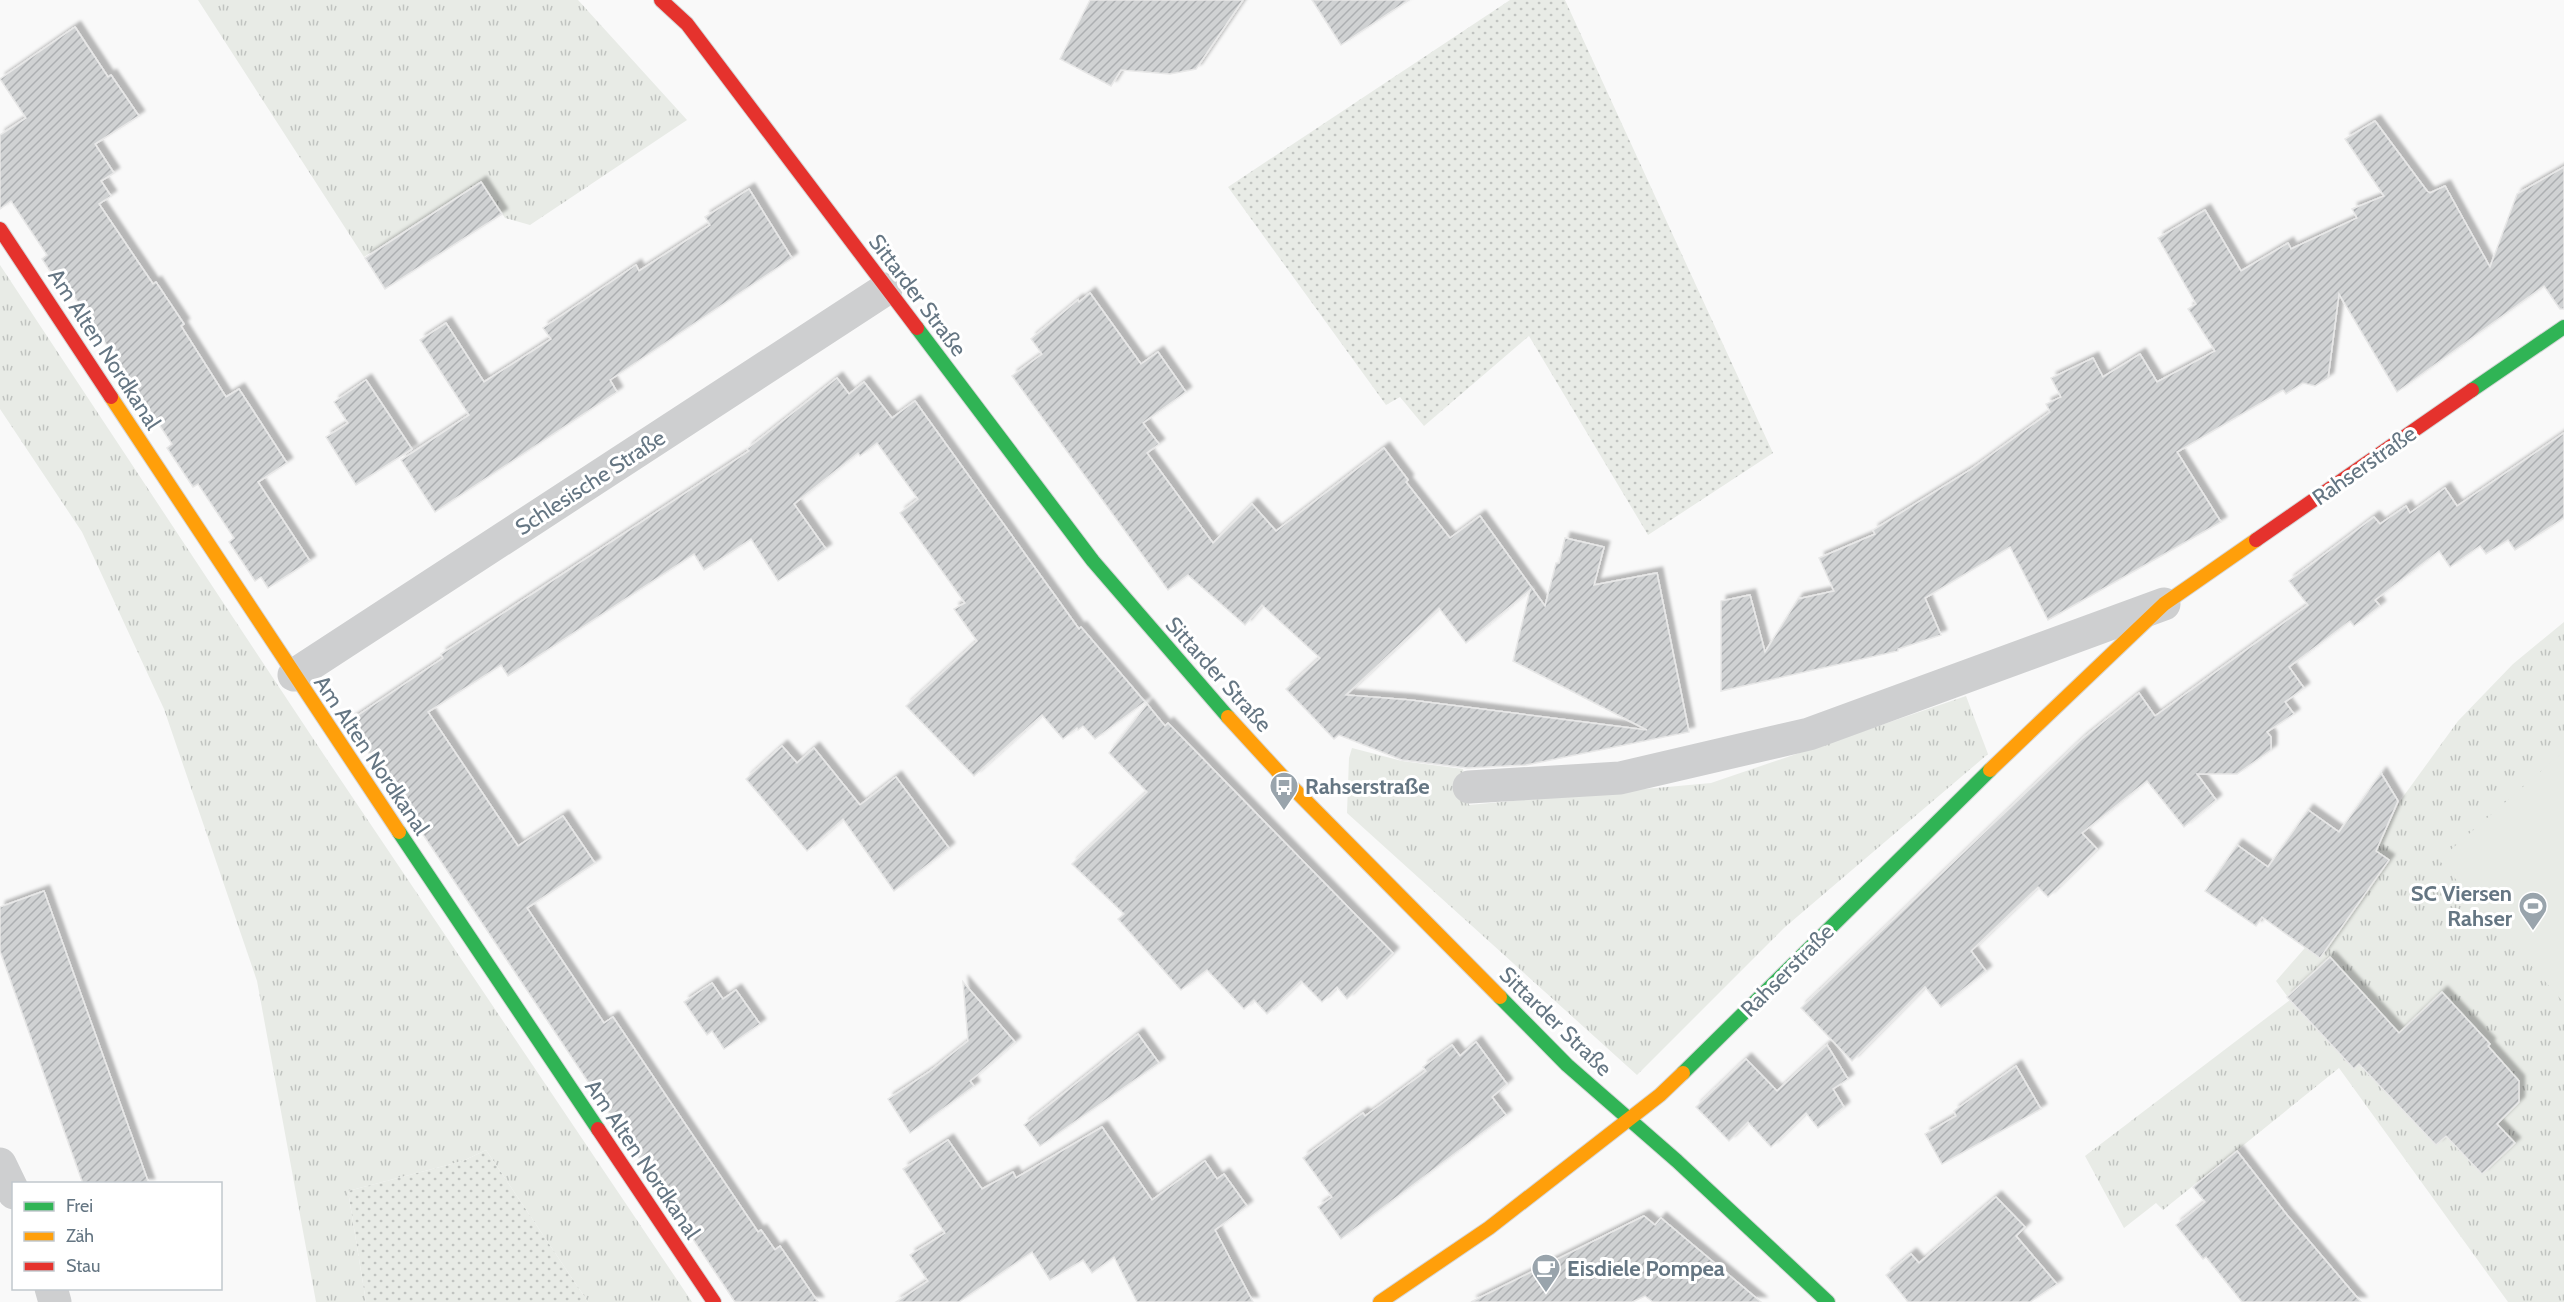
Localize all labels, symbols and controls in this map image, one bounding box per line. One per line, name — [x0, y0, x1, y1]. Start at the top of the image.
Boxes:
street label: Sittarder Straße — [863, 229, 972, 362]
street label: Am Alten Nordkanal — [42, 264, 167, 436]
street label: Rahserstraße — [2307, 420, 2421, 511]
street label: Schlesische Straße — [510, 424, 670, 541]
street label: Sittarder Straße — [1160, 611, 1277, 738]
street label: Am Alten Nordkanal — [308, 670, 435, 841]
bus stop icon: Rahserstraße — [1268, 770, 1300, 812]
place label: Rahserstraße — [1305, 773, 1430, 800]
place label: SC Viersen Rahser — [2411, 880, 2513, 932]
sports icon: SC Viersen Rahser — [2517, 890, 2549, 932]
street label: Rahserstraße — [1735, 918, 1840, 1023]
street label: Sittarder Straße — [1494, 961, 1618, 1082]
street label: Am Alten Nordkanal — [579, 1074, 706, 1245]
legend — [12, 1182, 222, 1290]
text: Frei — [66, 1195, 93, 1217]
text: Zäh — [66, 1225, 94, 1247]
cafe icon: Eisdiele Pompea — [1530, 1252, 1562, 1294]
text: Stau — [66, 1255, 100, 1277]
place label: Eisdiele Pompea — [1567, 1255, 1725, 1282]

